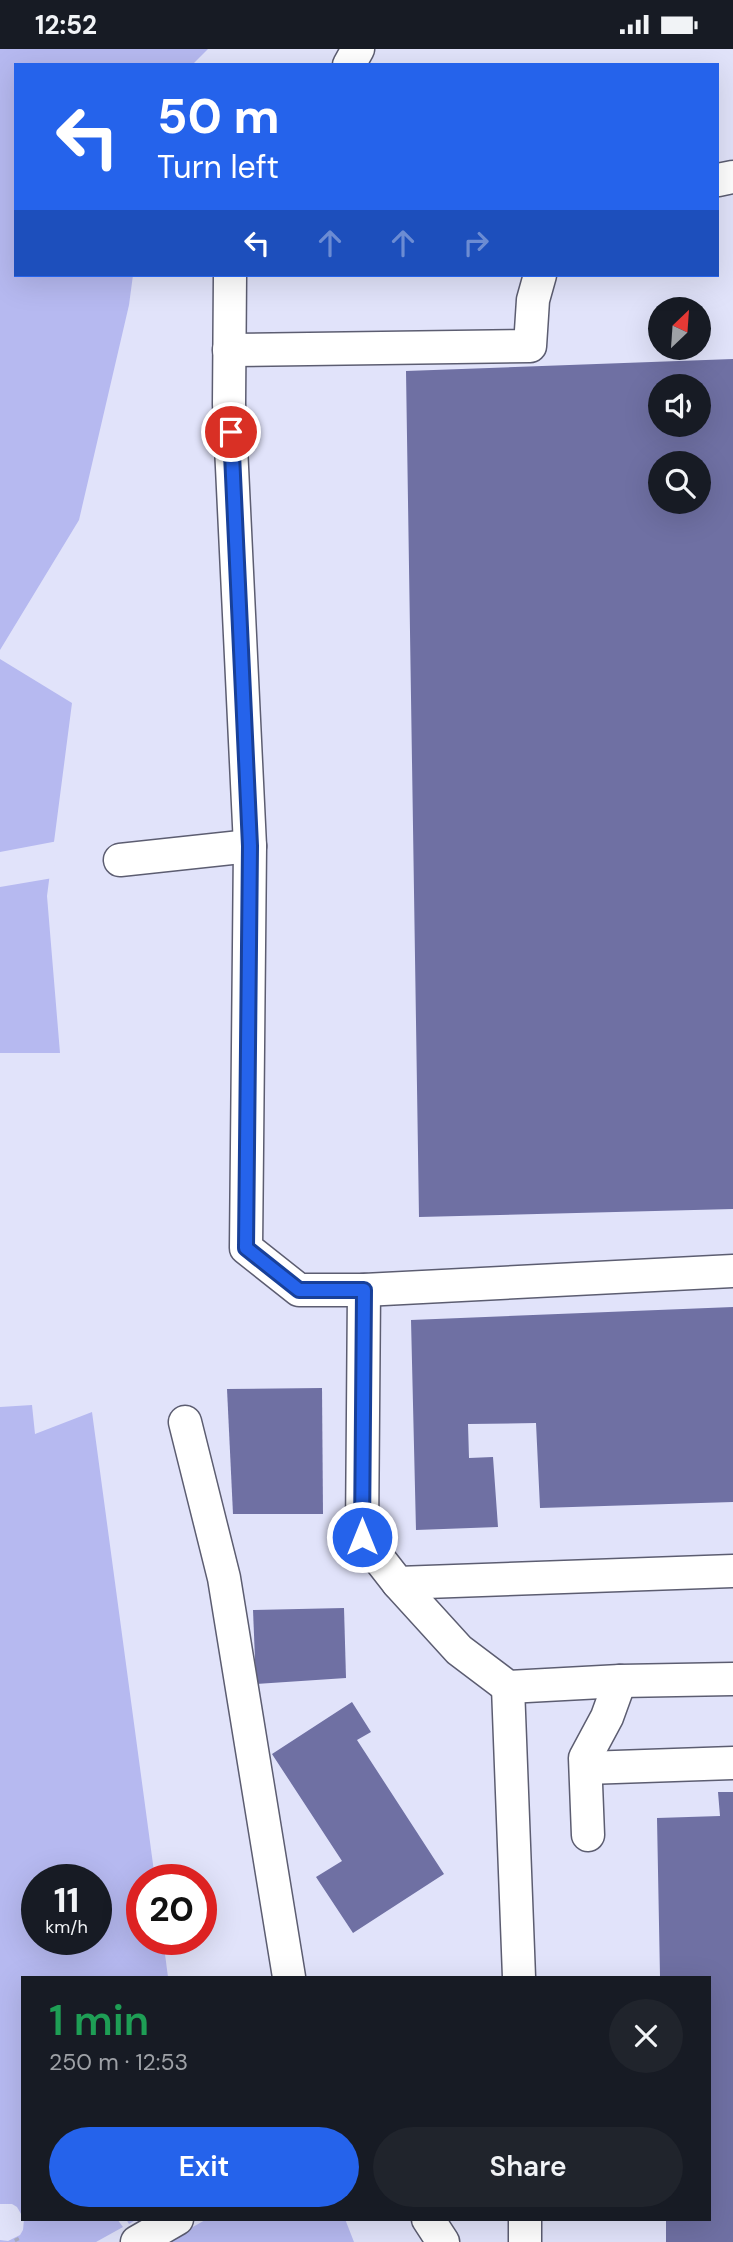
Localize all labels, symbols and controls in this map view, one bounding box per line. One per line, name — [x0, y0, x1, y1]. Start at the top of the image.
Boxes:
text: 12:52 — [35, 8, 97, 42]
text: 50 m — [157, 84, 280, 148]
icon: left — [42, 91, 133, 182]
text: Turn left — [157, 146, 279, 188]
icon: left — [238, 224, 276, 262]
icon: ahead — [311, 224, 349, 262]
icon: ahead — [384, 224, 422, 262]
icon: right — [457, 224, 495, 262]
north arrow — [648, 297, 710, 361]
map controls — [648, 297, 711, 514]
button: sound — [648, 374, 711, 437]
pin — [201, 402, 261, 462]
icon: arrive — [212, 413, 250, 451]
button: search — [648, 451, 711, 514]
position arrow — [325, 1500, 399, 1574]
speed limit sign: 20 — [126, 1864, 217, 1955]
text: 11 — [54, 1877, 79, 1923]
text: km/h — [45, 1915, 88, 1939]
text: 1 min — [49, 1993, 149, 2048]
button: close — [609, 1999, 683, 2073]
text: 250 m · 12:53 — [49, 2047, 188, 2077]
button: Exit — [49, 2127, 359, 2207]
button: Share — [373, 2127, 683, 2207]

